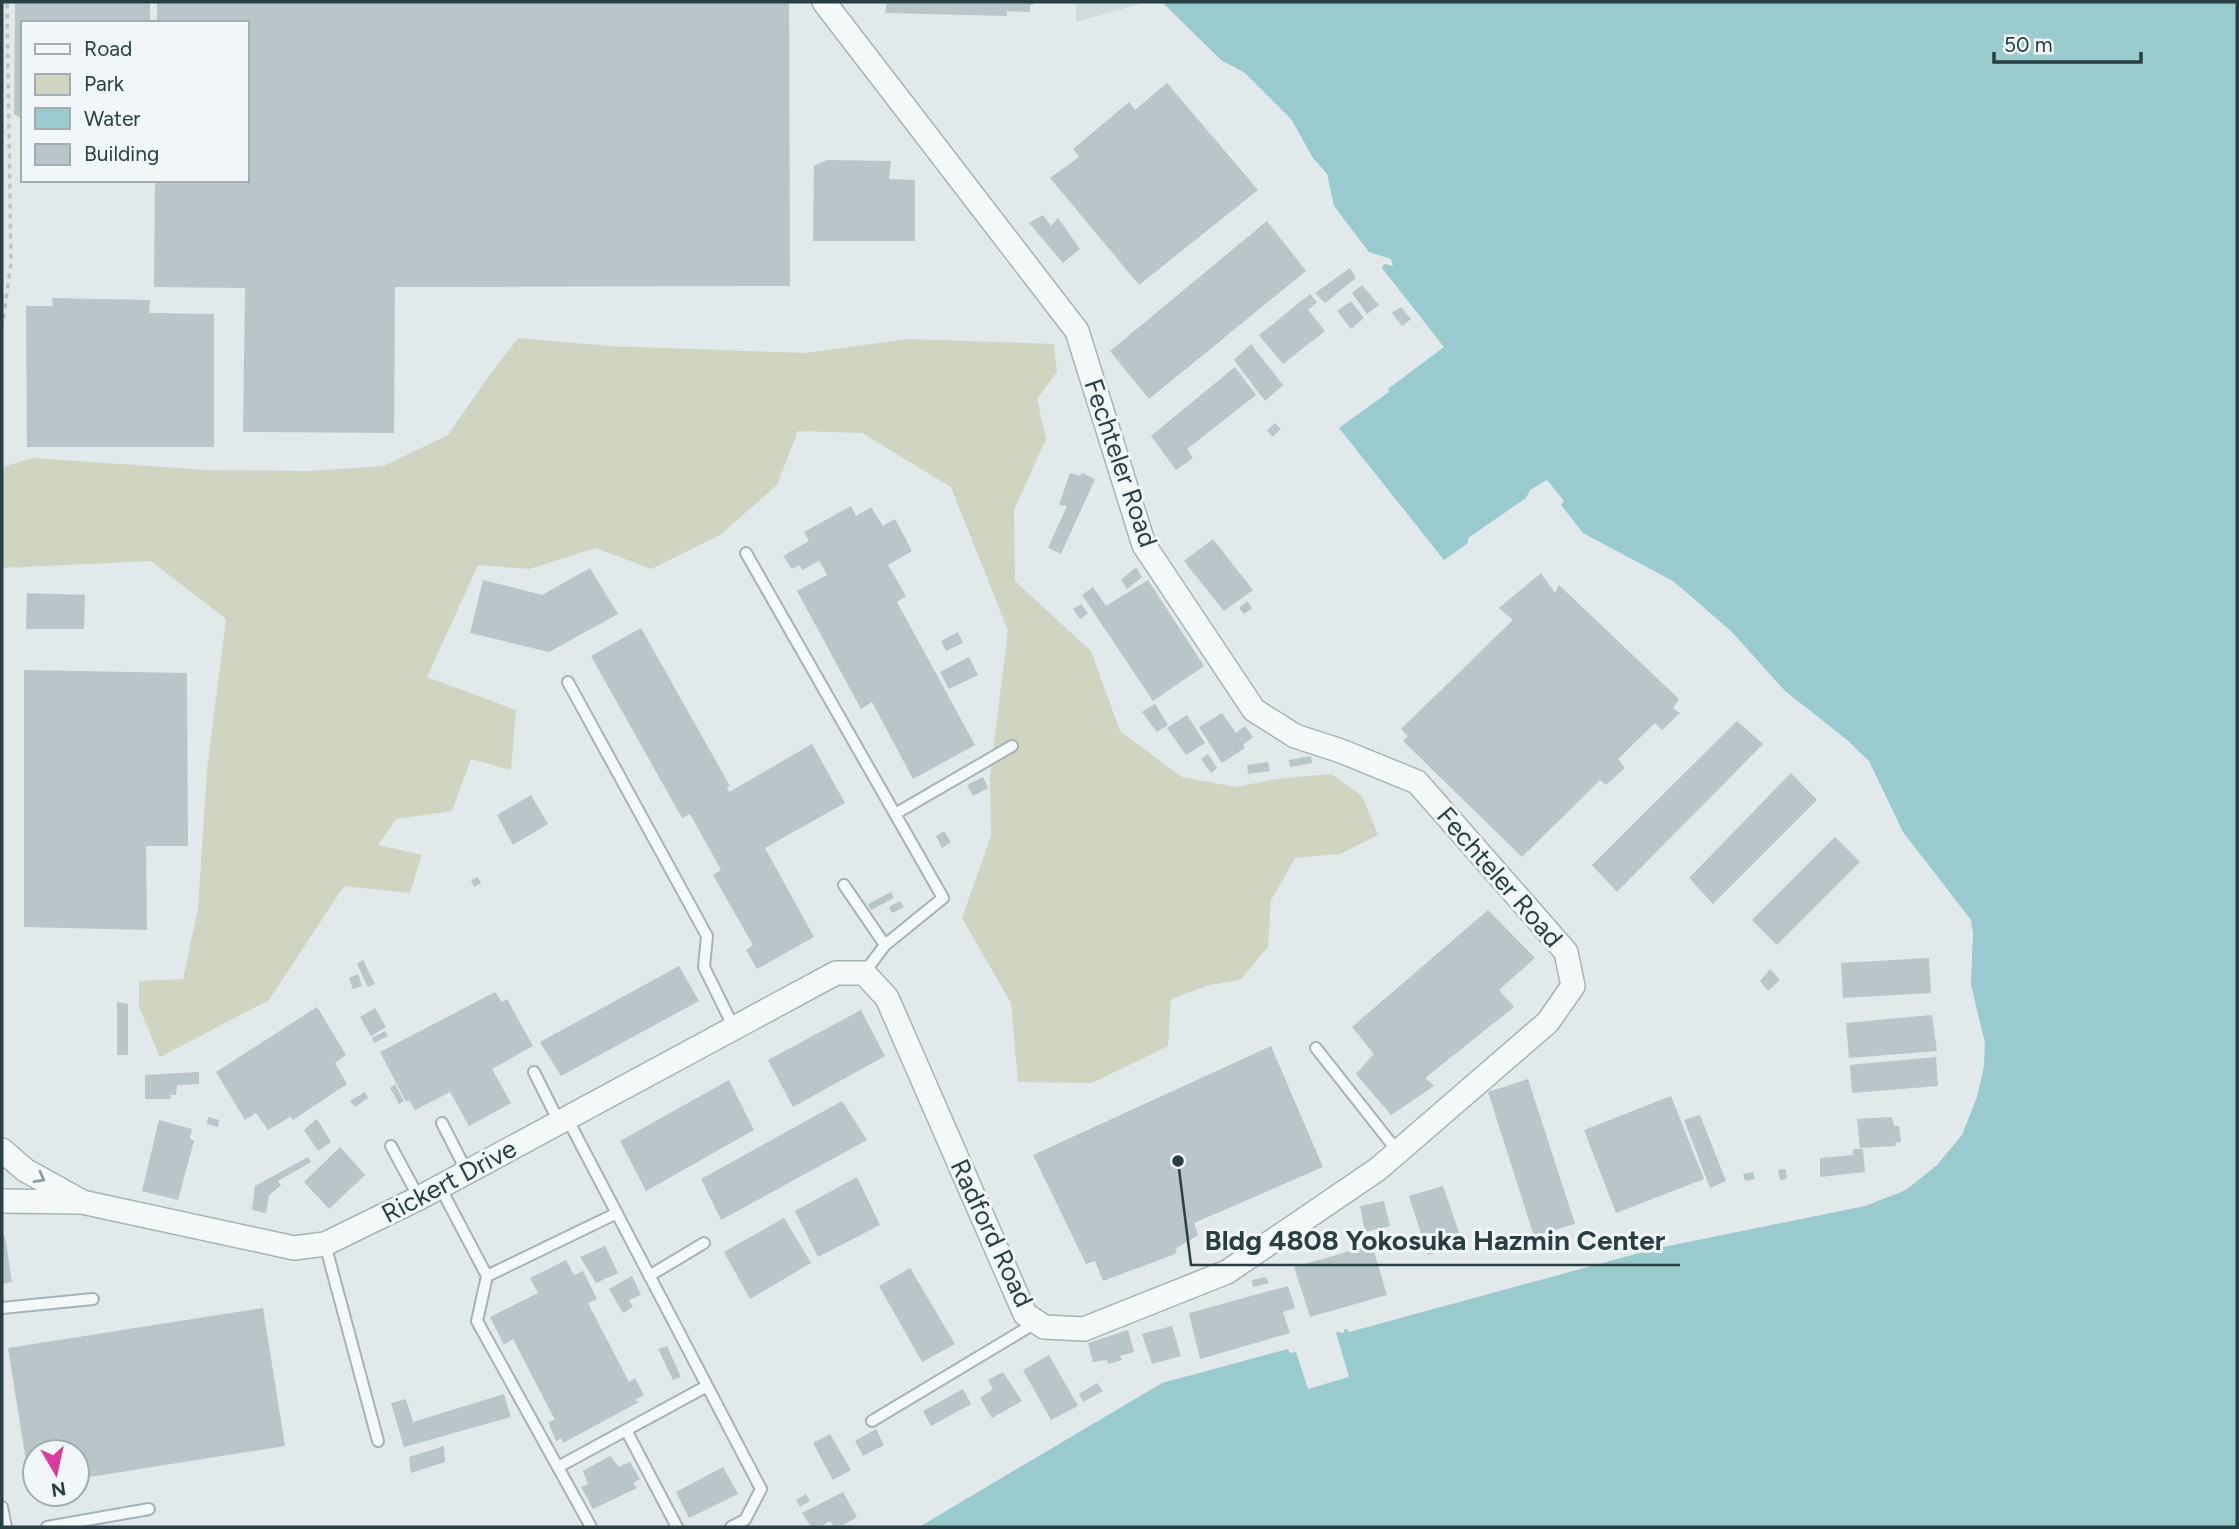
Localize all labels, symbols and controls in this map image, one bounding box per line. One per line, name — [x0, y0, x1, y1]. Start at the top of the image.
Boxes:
legend — [21, 21, 248, 182]
scale bar — [1994, 21, 2141, 65]
text: 50 m — [2004, 32, 2053, 57]
text: Road — [84, 36, 132, 61]
text: Park — [84, 71, 125, 96]
text: Water — [84, 106, 140, 131]
text: Building — [84, 141, 159, 166]
street label: Fechteler Road — [1077, 375, 1165, 551]
street label: Fechteler Road — [1430, 800, 1570, 954]
street label: Rickert Drive — [376, 1132, 522, 1230]
street label: Radford Road — [944, 1154, 1040, 1312]
one-way arrow — [33, 1170, 45, 1183]
callout: Bldg 4808 Yokosuka Hazmin Center — [1191, 1216, 1680, 1265]
text: Bldg 4808 Yokosuka Hazmin Center — [1205, 1223, 1666, 1257]
north arrow — [21, 1438, 91, 1508]
text: N — [50, 1477, 68, 1502]

